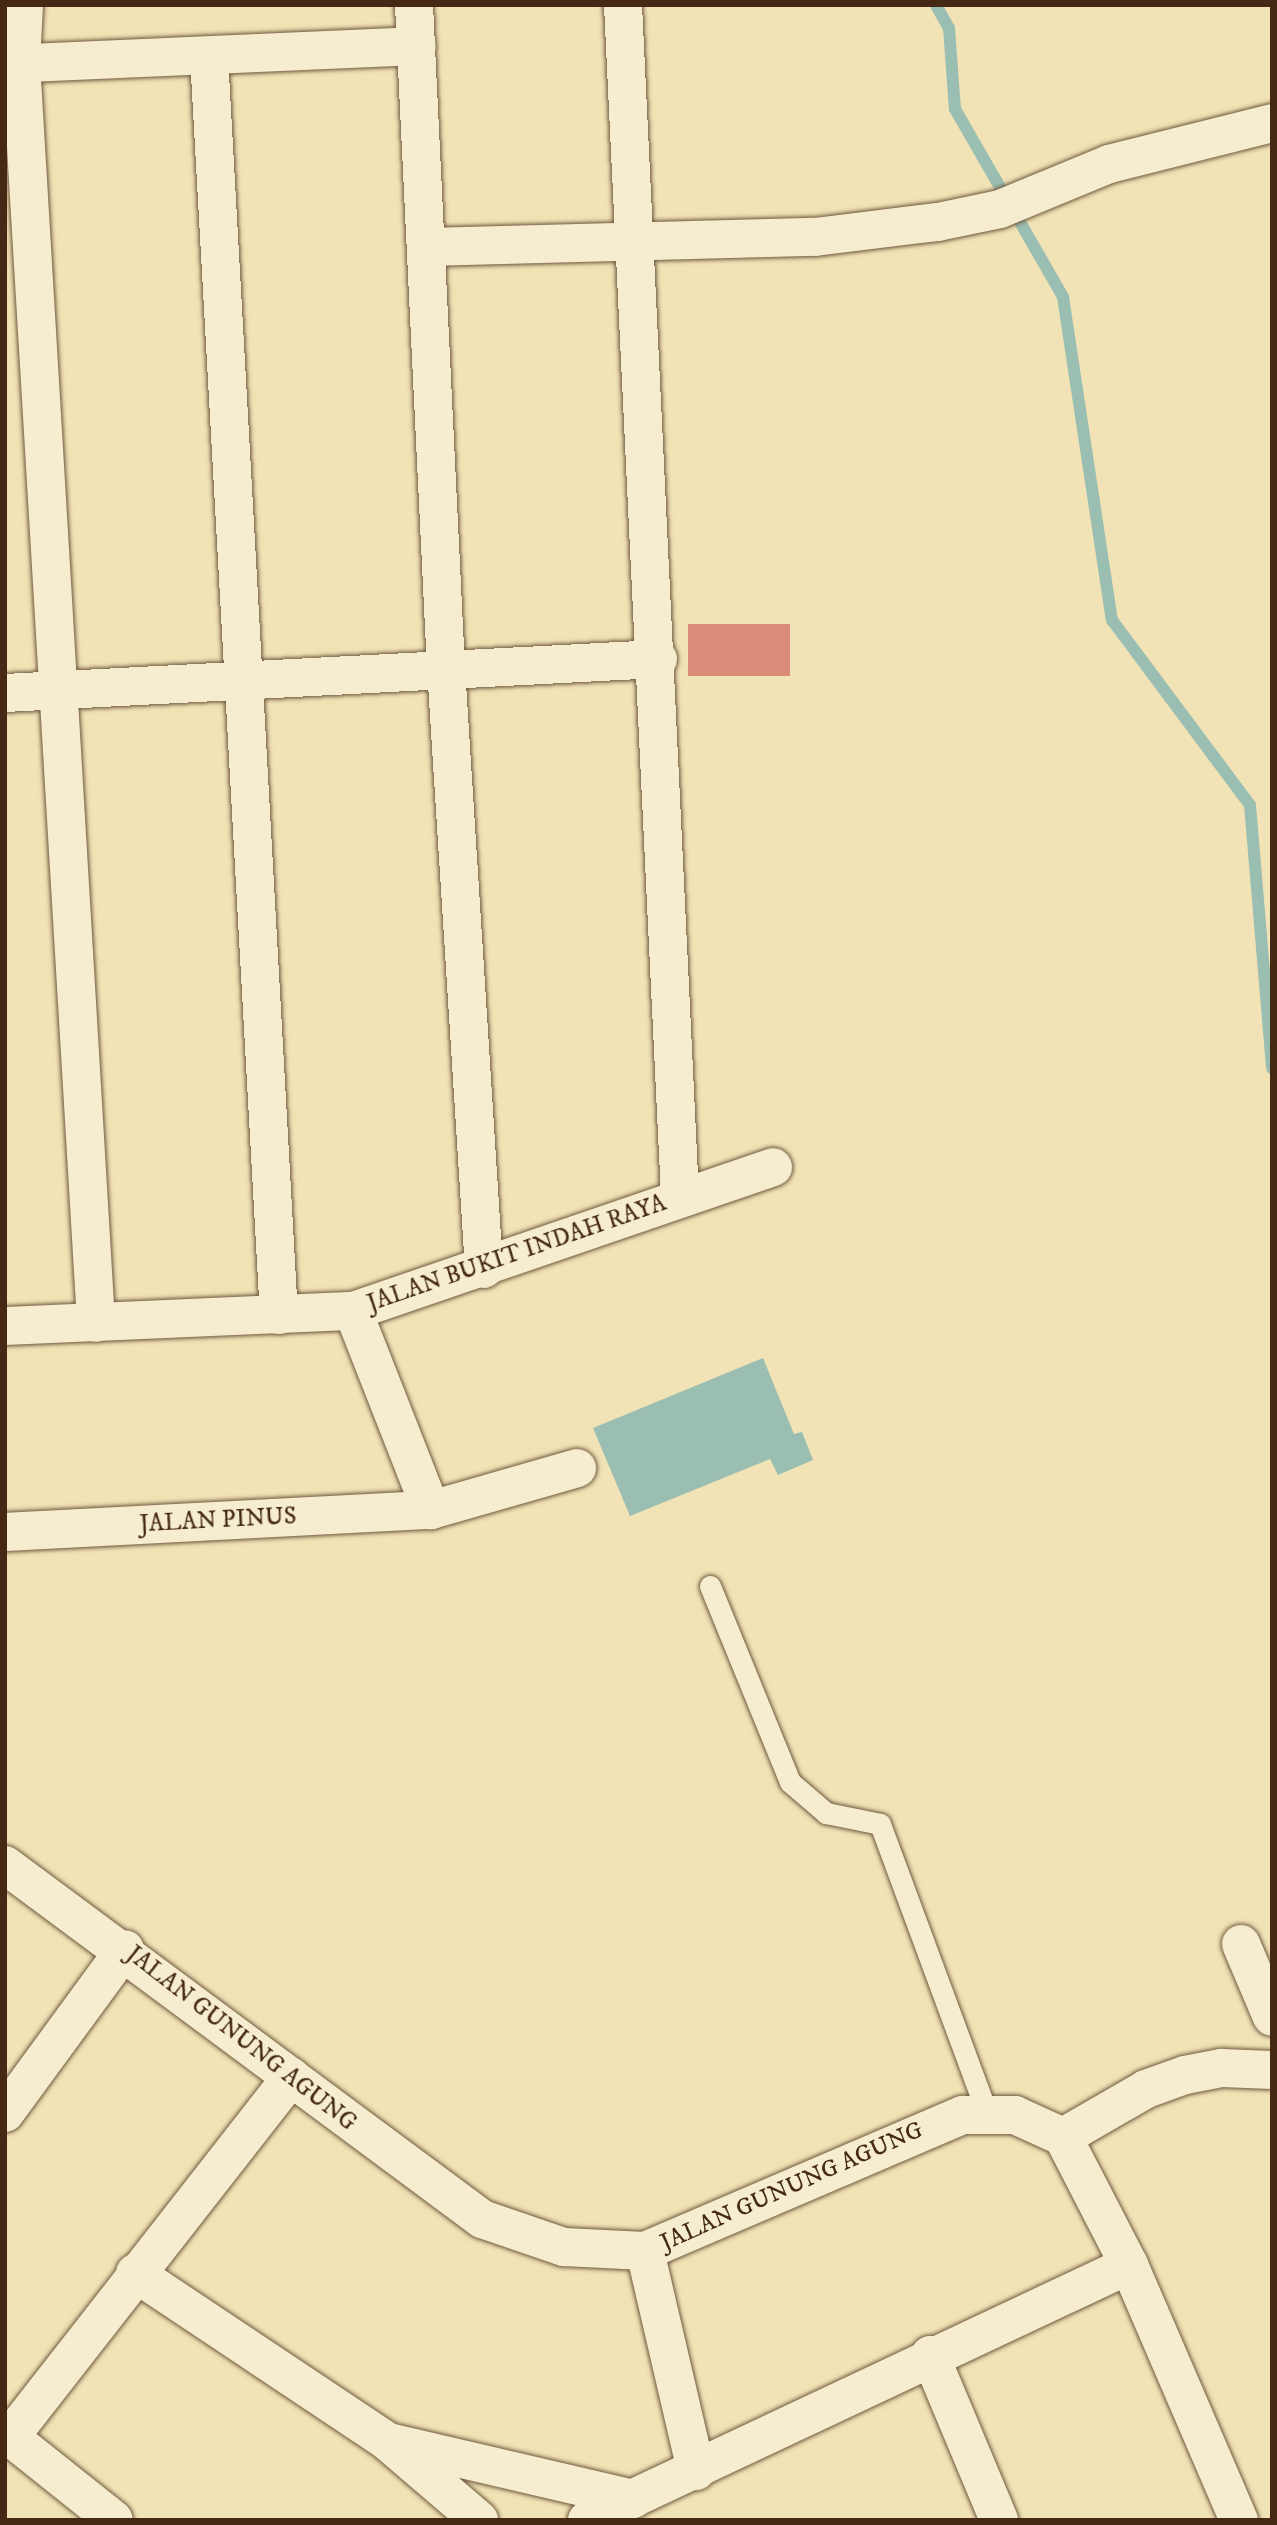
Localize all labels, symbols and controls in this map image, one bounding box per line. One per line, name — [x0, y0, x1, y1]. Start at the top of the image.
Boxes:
street label: JALAN BUKIT INDAH RAYA — [364, 1189, 670, 1319]
street label: JALAN PINUS — [139, 1503, 297, 1539]
street label: JALAN GUNUNG AGUNG — [120, 1940, 362, 2138]
street label: JALAN GUNUNG AGUNG — [656, 2116, 928, 2258]

